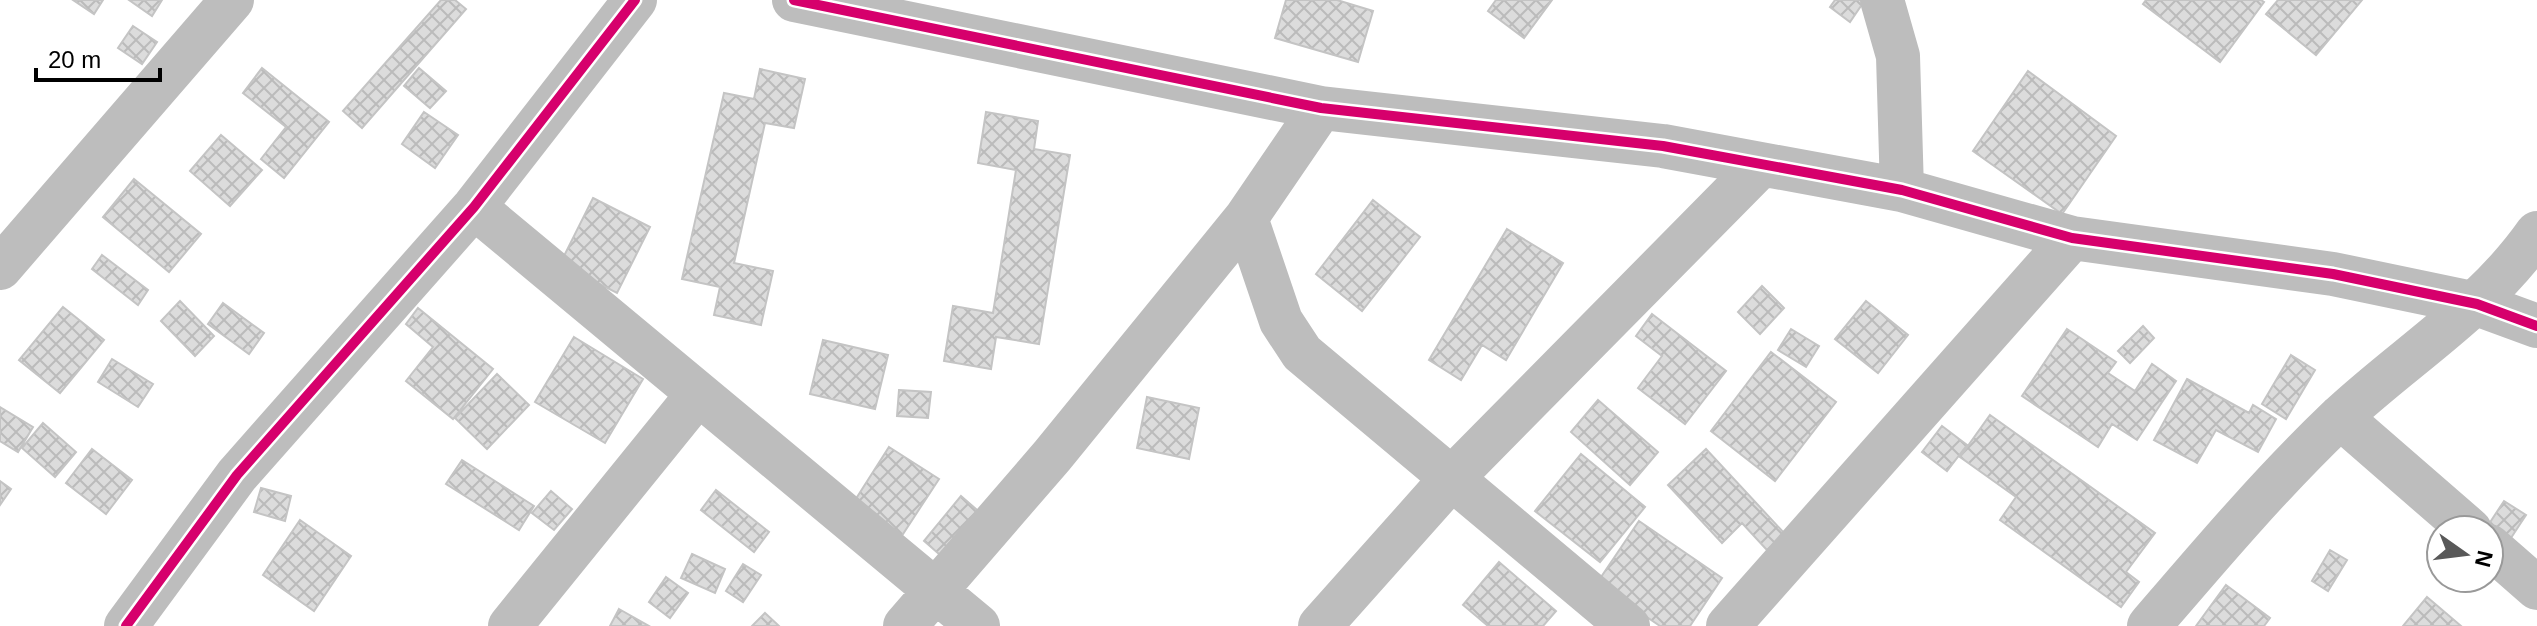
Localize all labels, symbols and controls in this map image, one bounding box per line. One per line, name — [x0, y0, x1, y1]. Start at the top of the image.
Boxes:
scale bar — [36, 32, 160, 82]
text: 20 m — [48, 46, 101, 73]
north arrow — [2425, 514, 2505, 594]
text: N — [2470, 548, 2498, 569]

